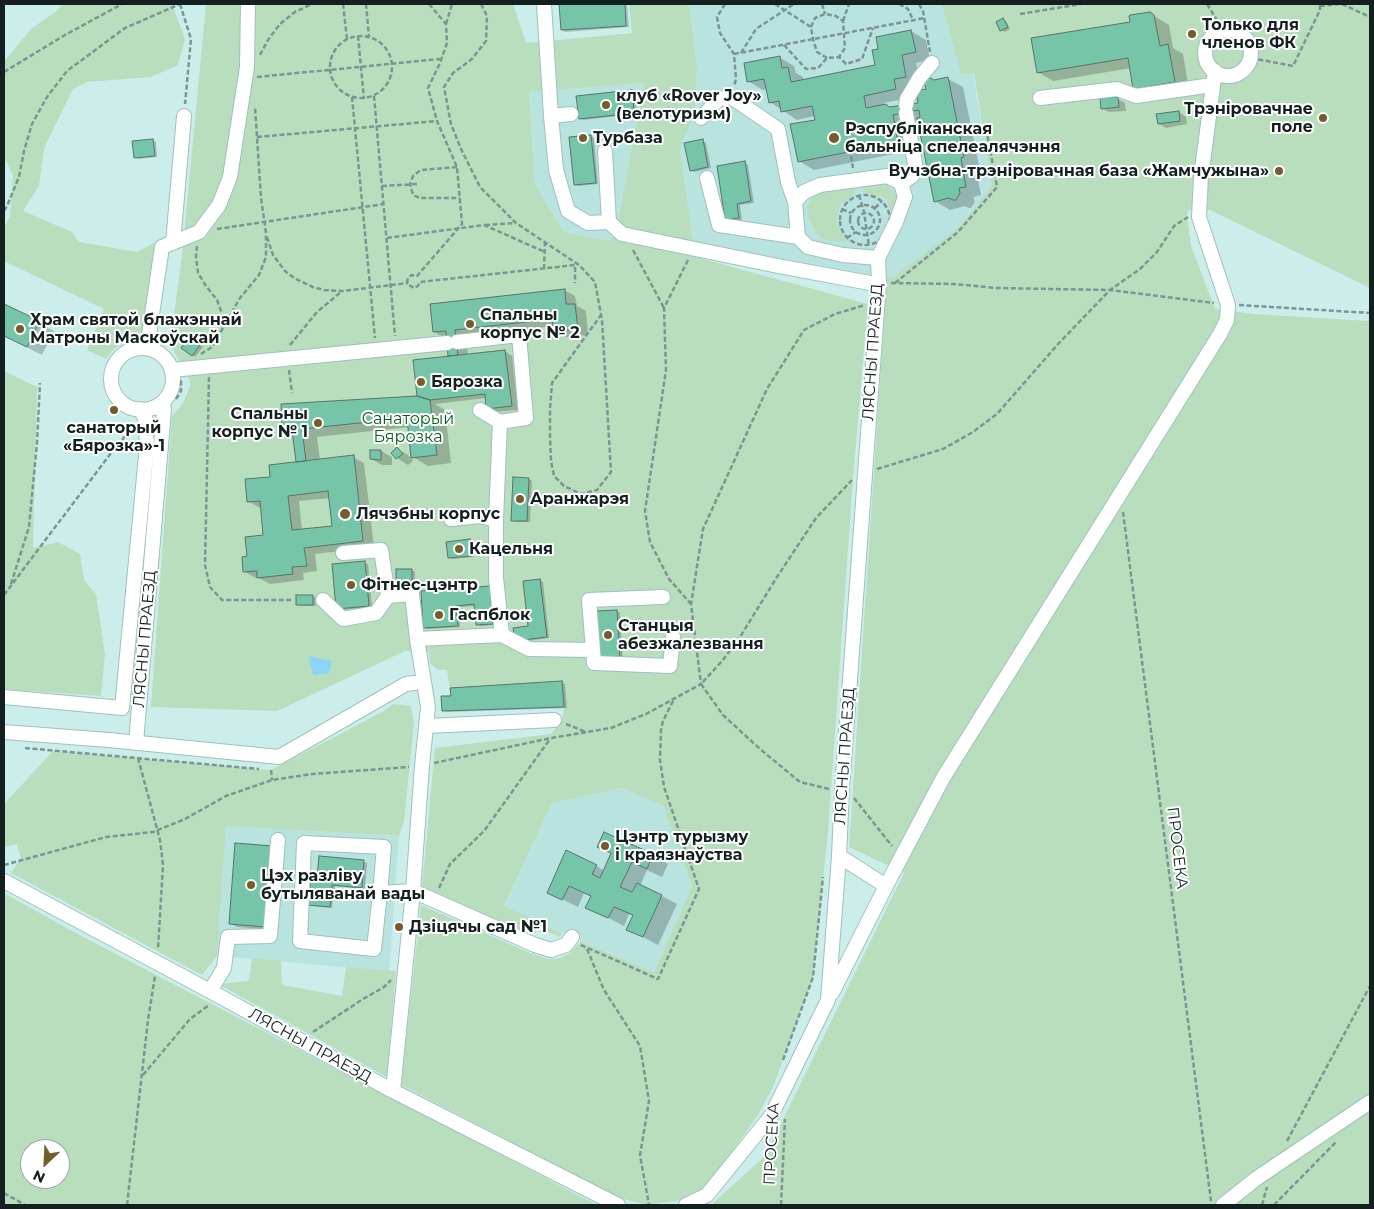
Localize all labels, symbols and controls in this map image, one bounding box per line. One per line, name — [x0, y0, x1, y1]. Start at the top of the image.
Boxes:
place label: Только для членов ФК — [1202, 15, 1299, 53]
marker: Только для членов ФК — [1186, 28, 1198, 40]
place label: клуб «Rover Joy» (велотуризм) — [616, 86, 761, 124]
marker: клуб «Rover Joy» (велотуризм) — [600, 99, 612, 111]
place label: Трэніровачнае поле — [1184, 99, 1313, 137]
marker: Трэніровачнае поле — [1317, 112, 1329, 124]
place label: Рэспубліканская бальніца спелеалячэння — [845, 119, 1061, 157]
place label: Турбаза — [593, 128, 663, 148]
marker: Рэспубліканская бальніца спелеалячэння — [827, 131, 841, 145]
marker: Турбаза — [577, 132, 589, 144]
place label: Вучэбна-трэніровачная база «Жамчужына» — [888, 161, 1269, 181]
marker: Вучэбна-трэніровачная база «Жамчужына» — [1273, 165, 1285, 177]
street label: ЛЯСНЫ ПРАЕЗД — [859, 283, 887, 421]
place label: Спальны корпус № 2 — [480, 305, 580, 343]
place label: Храм святой блажэннай Матроны Маскоўскай — [30, 310, 242, 348]
marker: Спальны корпус № 2 — [464, 318, 476, 330]
marker: Храм святой блажэннай Матроны Маскоўскай — [14, 323, 26, 335]
place label: Бярозка — [431, 372, 503, 392]
marker: Бярозка — [415, 376, 427, 388]
marker: санаторый «Бярозка»-1 — [108, 404, 120, 416]
place label: Спальны корпус № 1 — [212, 404, 308, 442]
park label: Санаторый Бярозка — [362, 409, 454, 447]
marker: Спальны корпус № 1 — [312, 417, 324, 429]
place label: санаторый «Бярозка»-1 — [63, 418, 165, 456]
place label: Аранжарэя — [530, 489, 629, 509]
marker: Аранжарэя — [514, 493, 526, 505]
place label: Лячэбны корпус — [356, 504, 500, 524]
marker: Лячэбны корпус — [338, 507, 352, 521]
place label: Кацельня — [469, 539, 553, 559]
marker: Кацельня — [453, 543, 465, 555]
street label: ЛЯСНЫ ПРАЕЗД — [129, 570, 161, 708]
place label: Фітнес-цэнтр — [361, 575, 478, 595]
marker: Фітнес-цэнтр — [345, 579, 357, 591]
place label: Гаспблок — [449, 605, 530, 625]
marker: Гаспблок — [433, 609, 445, 621]
place label: Станцыя абезжалезвання — [618, 616, 764, 654]
marker: Станцыя абезжалезвання — [602, 629, 614, 641]
street label: ЛЯСНЫ ПРАЕЗД — [831, 687, 859, 825]
street label: ПРОСЕКА — [1162, 806, 1192, 890]
place label: Цэнтр турызму і краязнаўства — [615, 827, 748, 865]
marker: Цэнтр турызму і краязнаўства — [599, 840, 611, 852]
place label: Цэх разліву бутыляванай вады — [261, 866, 425, 904]
marker: Цэх разліву бутыляванай вады — [245, 879, 257, 891]
place label: Дзіцячы сад №1 — [409, 917, 547, 937]
marker: Дзіцячы сад №1 — [393, 921, 405, 933]
street label: ЛЯСНЫ ПРАЕЗД — [245, 1004, 375, 1088]
street label: ПРОСЕКА — [760, 1102, 784, 1186]
north arrow — [20, 1139, 70, 1189]
text: N — [30, 1166, 48, 1187]

